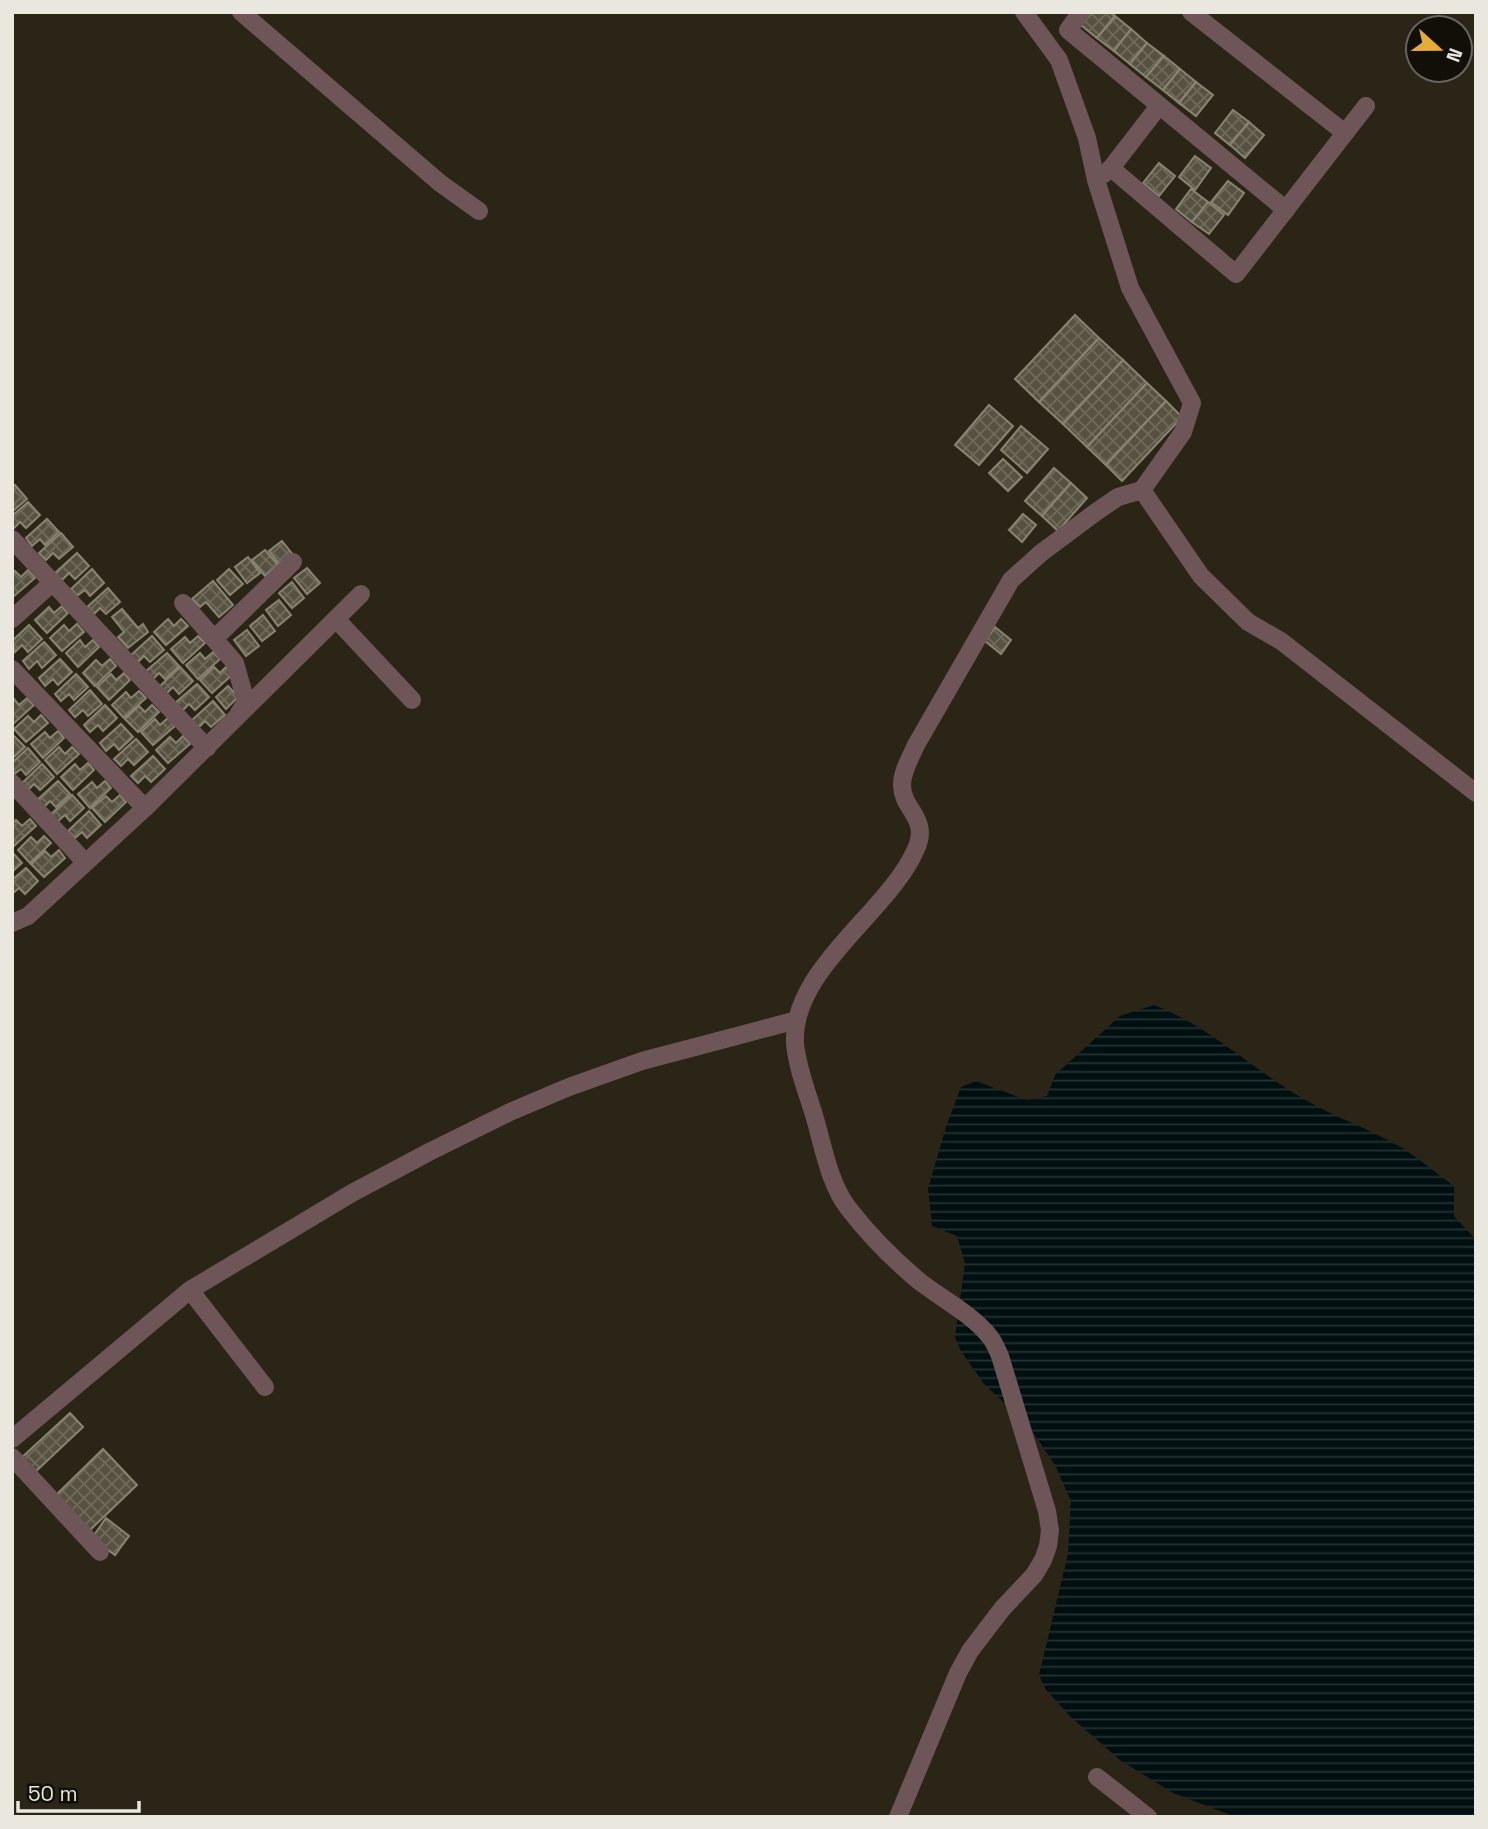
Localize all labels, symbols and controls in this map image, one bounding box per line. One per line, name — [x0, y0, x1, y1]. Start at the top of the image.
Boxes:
north arrow — [1404, 14, 1474, 84]
text: N — [1440, 44, 1468, 65]
scale bar — [18, 1770, 138, 1814]
text: 50 m — [28, 1780, 78, 1807]

